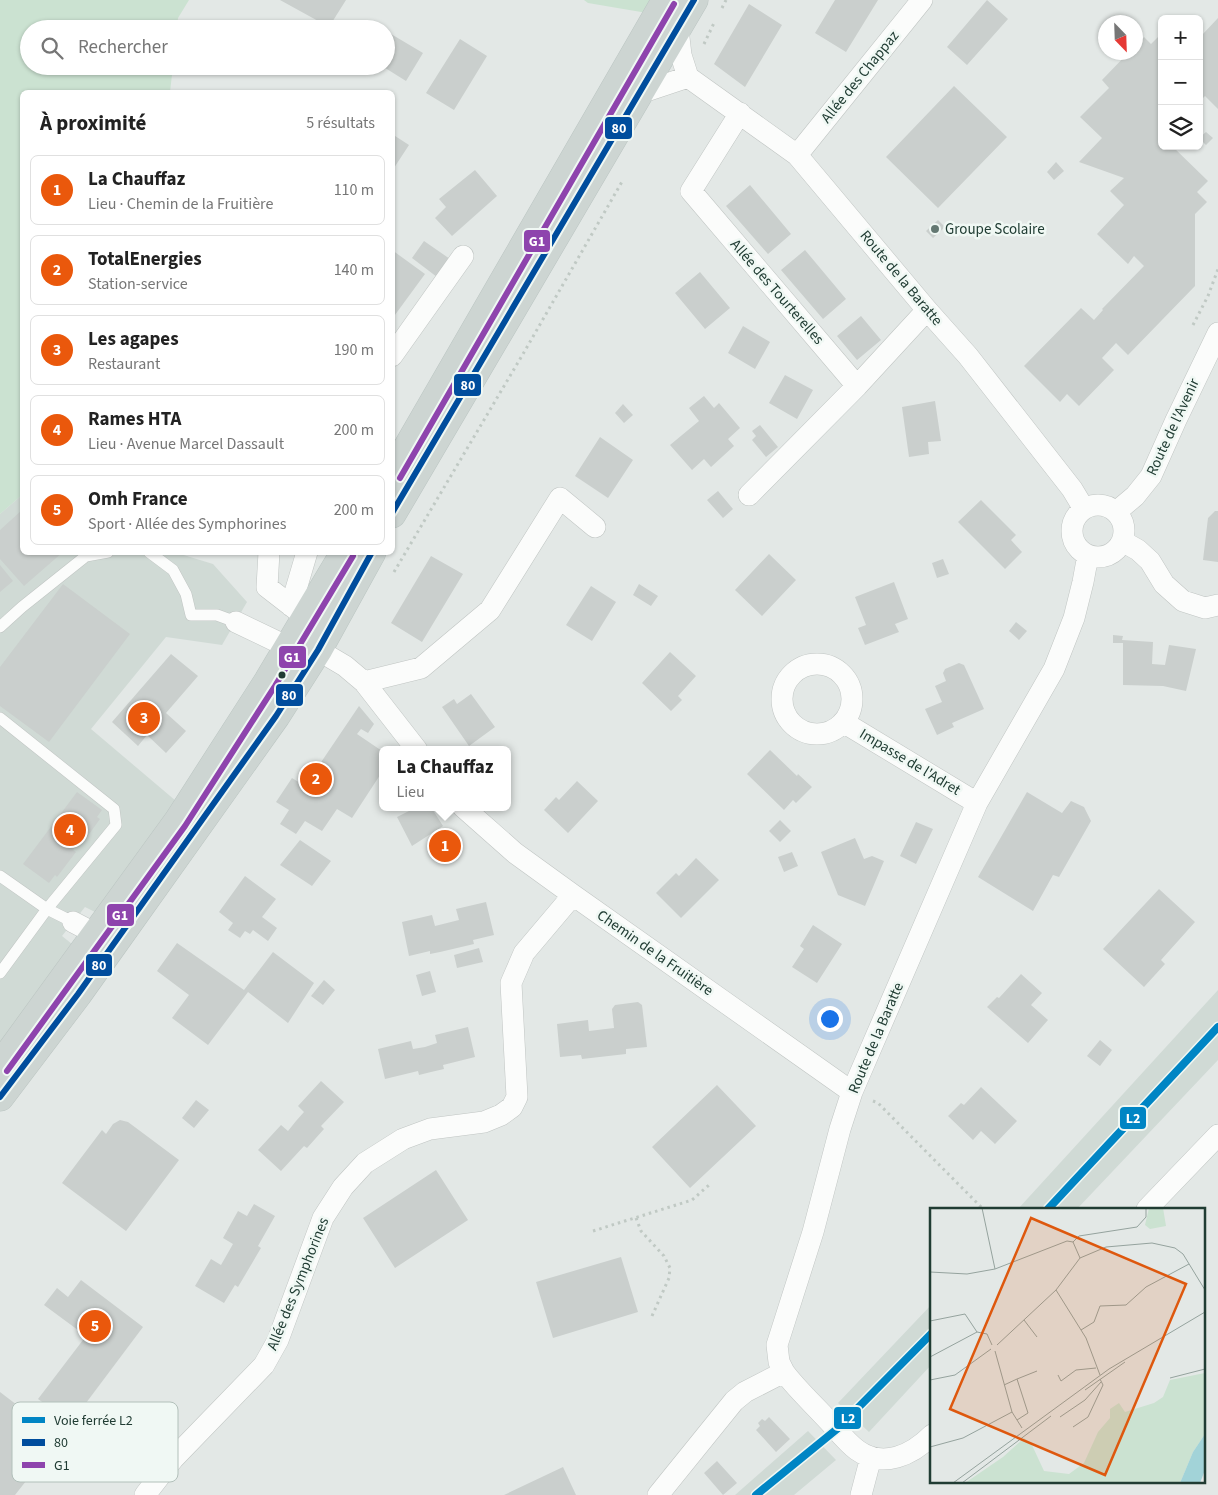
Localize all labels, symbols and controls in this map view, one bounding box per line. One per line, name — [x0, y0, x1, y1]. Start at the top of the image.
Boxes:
north arrow — [1098, 15, 1143, 60]
map controls — [1158, 15, 1203, 150]
button: + — [1158, 15, 1203, 60]
search box — [20, 20, 395, 75]
street label: Allée des Chappaz — [816, 26, 904, 128]
icon: search — [38, 34, 66, 62]
text: Rechercher — [78, 34, 168, 61]
button: − — [1158, 60, 1203, 105]
button: layers — [1158, 105, 1203, 150]
text: À proximité — [40, 108, 146, 138]
text: 5 résultats — [306, 112, 375, 134]
line badge: 80 — [604, 116, 633, 140]
text: 80 — [612, 119, 626, 139]
text: La Chauffaz — [88, 166, 185, 193]
text: 1 — [53, 179, 61, 201]
text: 110 m — [334, 179, 374, 201]
text: Lieu · Chemin de la Fruitière — [88, 193, 273, 215]
place label: Groupe Scolaire — [945, 219, 1045, 240]
marker: Groupe Scolaire — [929, 223, 941, 235]
street label: Route de la Baratte — [855, 226, 947, 330]
line badge: G1 — [523, 229, 551, 253]
text: G1 — [529, 232, 545, 252]
street label: Allée des Tourterelles — [725, 235, 829, 349]
text: TotalEnergies — [88, 246, 202, 273]
text: 2 — [53, 259, 61, 281]
text: 140 m — [334, 259, 374, 281]
text: Station-service — [88, 273, 188, 295]
text: Les agapes — [88, 326, 179, 353]
text: 3 — [53, 339, 61, 361]
text: 190 m — [334, 339, 374, 361]
text: Restaurant — [88, 353, 161, 375]
line badge: 80 — [453, 373, 482, 397]
street label: Route de l'Avenir — [1141, 374, 1205, 479]
text: 80 — [461, 376, 475, 396]
text: Rames HTA — [88, 406, 181, 433]
text: 4 — [53, 419, 61, 441]
text: 200 m — [334, 419, 374, 441]
text: Lieu · Avenue Marcel Dassault — [88, 433, 284, 455]
text: Omh France — [88, 486, 188, 513]
text: 5 — [53, 499, 61, 521]
text: 200 m — [334, 499, 374, 521]
text: Sport · Allée des Symphorines — [88, 513, 287, 535]
line badge: G1 — [278, 645, 307, 669]
text: G1 — [284, 648, 300, 668]
unlabelled marker — [277, 670, 287, 680]
line badge: 80 — [275, 683, 304, 707]
text: 80 — [282, 686, 296, 706]
pin: 3 — [128, 699, 160, 737]
street label: Impasse de l'Adret — [856, 724, 964, 800]
popup — [379, 746, 511, 811]
text: La Chauffaz — [396, 754, 494, 781]
pin: 2 — [300, 760, 332, 798]
text: Lieu — [396, 781, 425, 803]
pin: 4 — [54, 811, 86, 849]
pin: 1 — [429, 827, 461, 865]
line badge: G1 — [106, 903, 135, 927]
street label: Chemin de la Fruitière — [593, 905, 717, 1001]
text: G1 — [112, 906, 128, 926]
line badge: 80 — [85, 953, 113, 977]
text: 80 — [92, 956, 106, 976]
street label: Route de la Baratte — [843, 979, 909, 1097]
your location — [817, 1006, 843, 1032]
line badge: L2 — [1119, 1106, 1147, 1130]
text: L2 — [1126, 1109, 1140, 1129]
inset map — [930, 1208, 1206, 1482]
street label: Allée des Symphorines — [262, 1214, 334, 1354]
pin: 5 — [79, 1307, 111, 1345]
legend — [12, 1402, 178, 1482]
line badge: L2 — [833, 1406, 862, 1430]
text: L2 — [841, 1409, 855, 1429]
text: Voie ferrée L2 — [54, 1411, 133, 1431]
text: 80 — [54, 1433, 68, 1453]
text: G1 — [54, 1456, 70, 1476]

